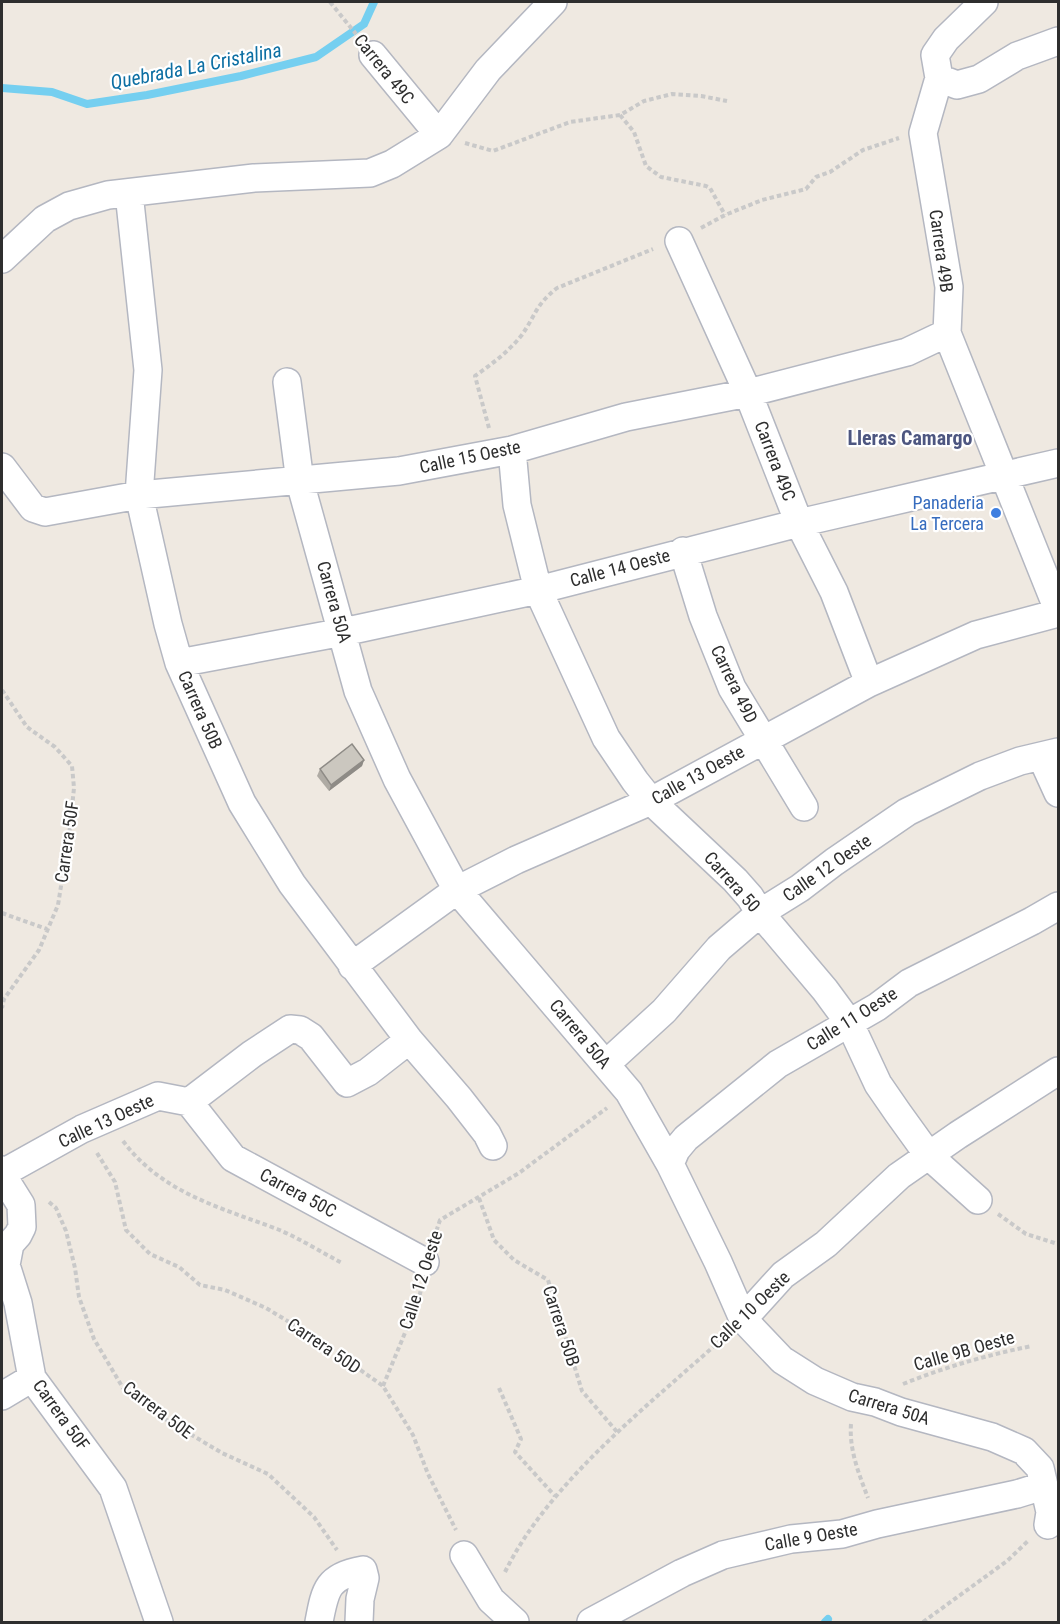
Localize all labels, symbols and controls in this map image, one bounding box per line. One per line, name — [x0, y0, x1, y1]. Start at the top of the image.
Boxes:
street label: Carrera 49C — [350, 29, 419, 108]
water label: Quebrada La Cristalina — [108, 38, 284, 94]
street label: Carrera 49B — [925, 208, 958, 294]
street label: Carrera 49C — [751, 418, 800, 504]
district label: Lleras Camargo — [847, 426, 973, 450]
street label: Calle 15 Oeste — [417, 436, 522, 477]
place label: Panaderia La Tercera — [910, 492, 984, 534]
marker: Panaderia La Tercera — [989, 506, 1003, 520]
street label: Calle 14 Oeste — [568, 544, 672, 591]
street label: Carrera 50A — [313, 559, 356, 646]
street label: Carrera 49D — [707, 641, 762, 726]
street label: Carrera 50B — [174, 667, 227, 752]
street label: Calle 13 Oeste — [648, 740, 748, 809]
street label: Carrera 50F — [50, 799, 83, 884]
street label: Calle 12 Oeste — [779, 830, 875, 906]
street label: Carrera 50 — [700, 847, 765, 916]
street label: Calle 11 Oeste — [803, 982, 901, 1055]
street label: Carrera 50A — [545, 995, 616, 1073]
street label: Calle 13 Oeste — [55, 1089, 157, 1152]
street label: Carrera 50C — [256, 1164, 340, 1222]
street label: Calle 12 Oeste — [395, 1228, 446, 1332]
street label: Calle 10 Oeste — [705, 1266, 794, 1353]
street label: Carrera 50B — [539, 1283, 584, 1369]
street label: Carrera 50D — [284, 1313, 365, 1378]
street label: Calle 9B Oeste — [911, 1326, 1017, 1375]
street label: Carrera 50F — [29, 1375, 94, 1454]
street label: Carrera 50E — [119, 1376, 198, 1443]
street label: Carrera 50A — [846, 1384, 933, 1429]
street label: Calle 9 Oeste — [763, 1518, 859, 1555]

